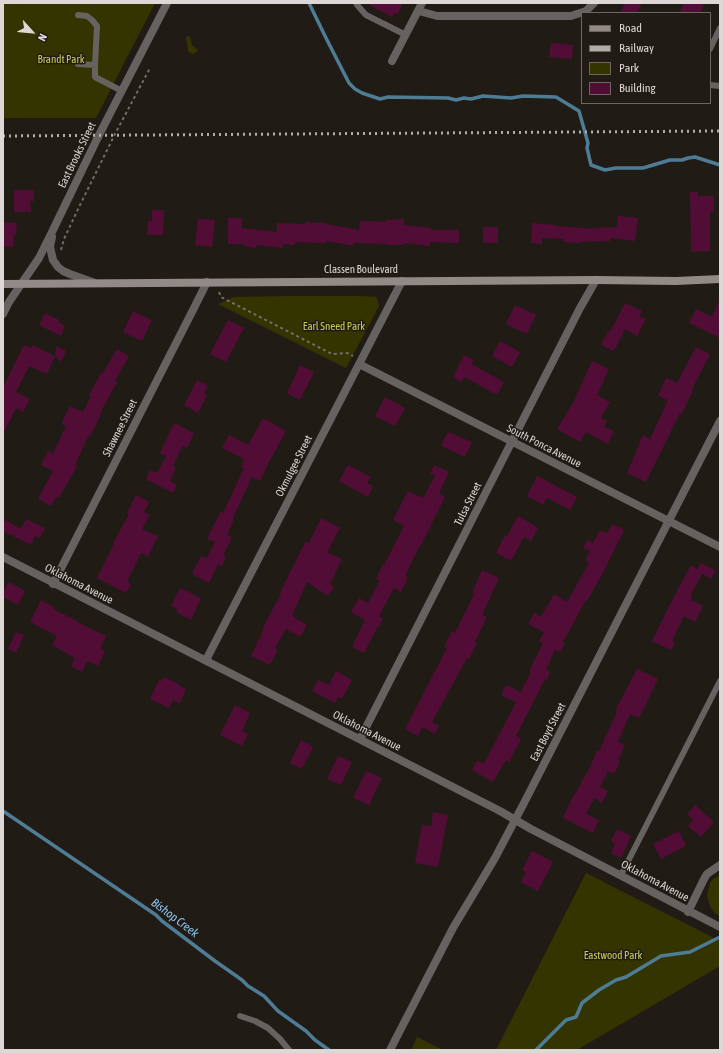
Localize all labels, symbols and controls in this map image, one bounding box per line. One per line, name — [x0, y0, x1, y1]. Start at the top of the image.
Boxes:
north arrow — [12, 12, 52, 52]
legend — [581, 12, 711, 104]
text: Road — [619, 21, 642, 35]
text: N — [36, 32, 50, 43]
text: Railway — [619, 41, 654, 55]
park label: Brandt Park — [38, 53, 84, 67]
text: Park — [619, 61, 639, 75]
text: Building — [619, 81, 656, 95]
street label: East Brooks Street — [55, 120, 99, 190]
street label: Classen Boulevard — [324, 263, 398, 277]
park label: Earl Sneed Park — [303, 320, 365, 334]
street label: Shawnee Street — [100, 397, 140, 459]
street label: South Ponca Avenue — [504, 421, 584, 471]
street label: Okmulgee Street — [273, 433, 315, 499]
street label: Tulsa Street — [451, 480, 485, 528]
street label: Oklahoma Avenue — [43, 561, 115, 607]
street label: East Boyd Street — [528, 701, 568, 763]
street label: Oklahoma Avenue — [331, 708, 403, 754]
street label: Oklahoma Avenue — [619, 858, 691, 904]
water label: Bishop Creek — [148, 895, 202, 941]
park label: Eastwood Park — [584, 949, 642, 963]

